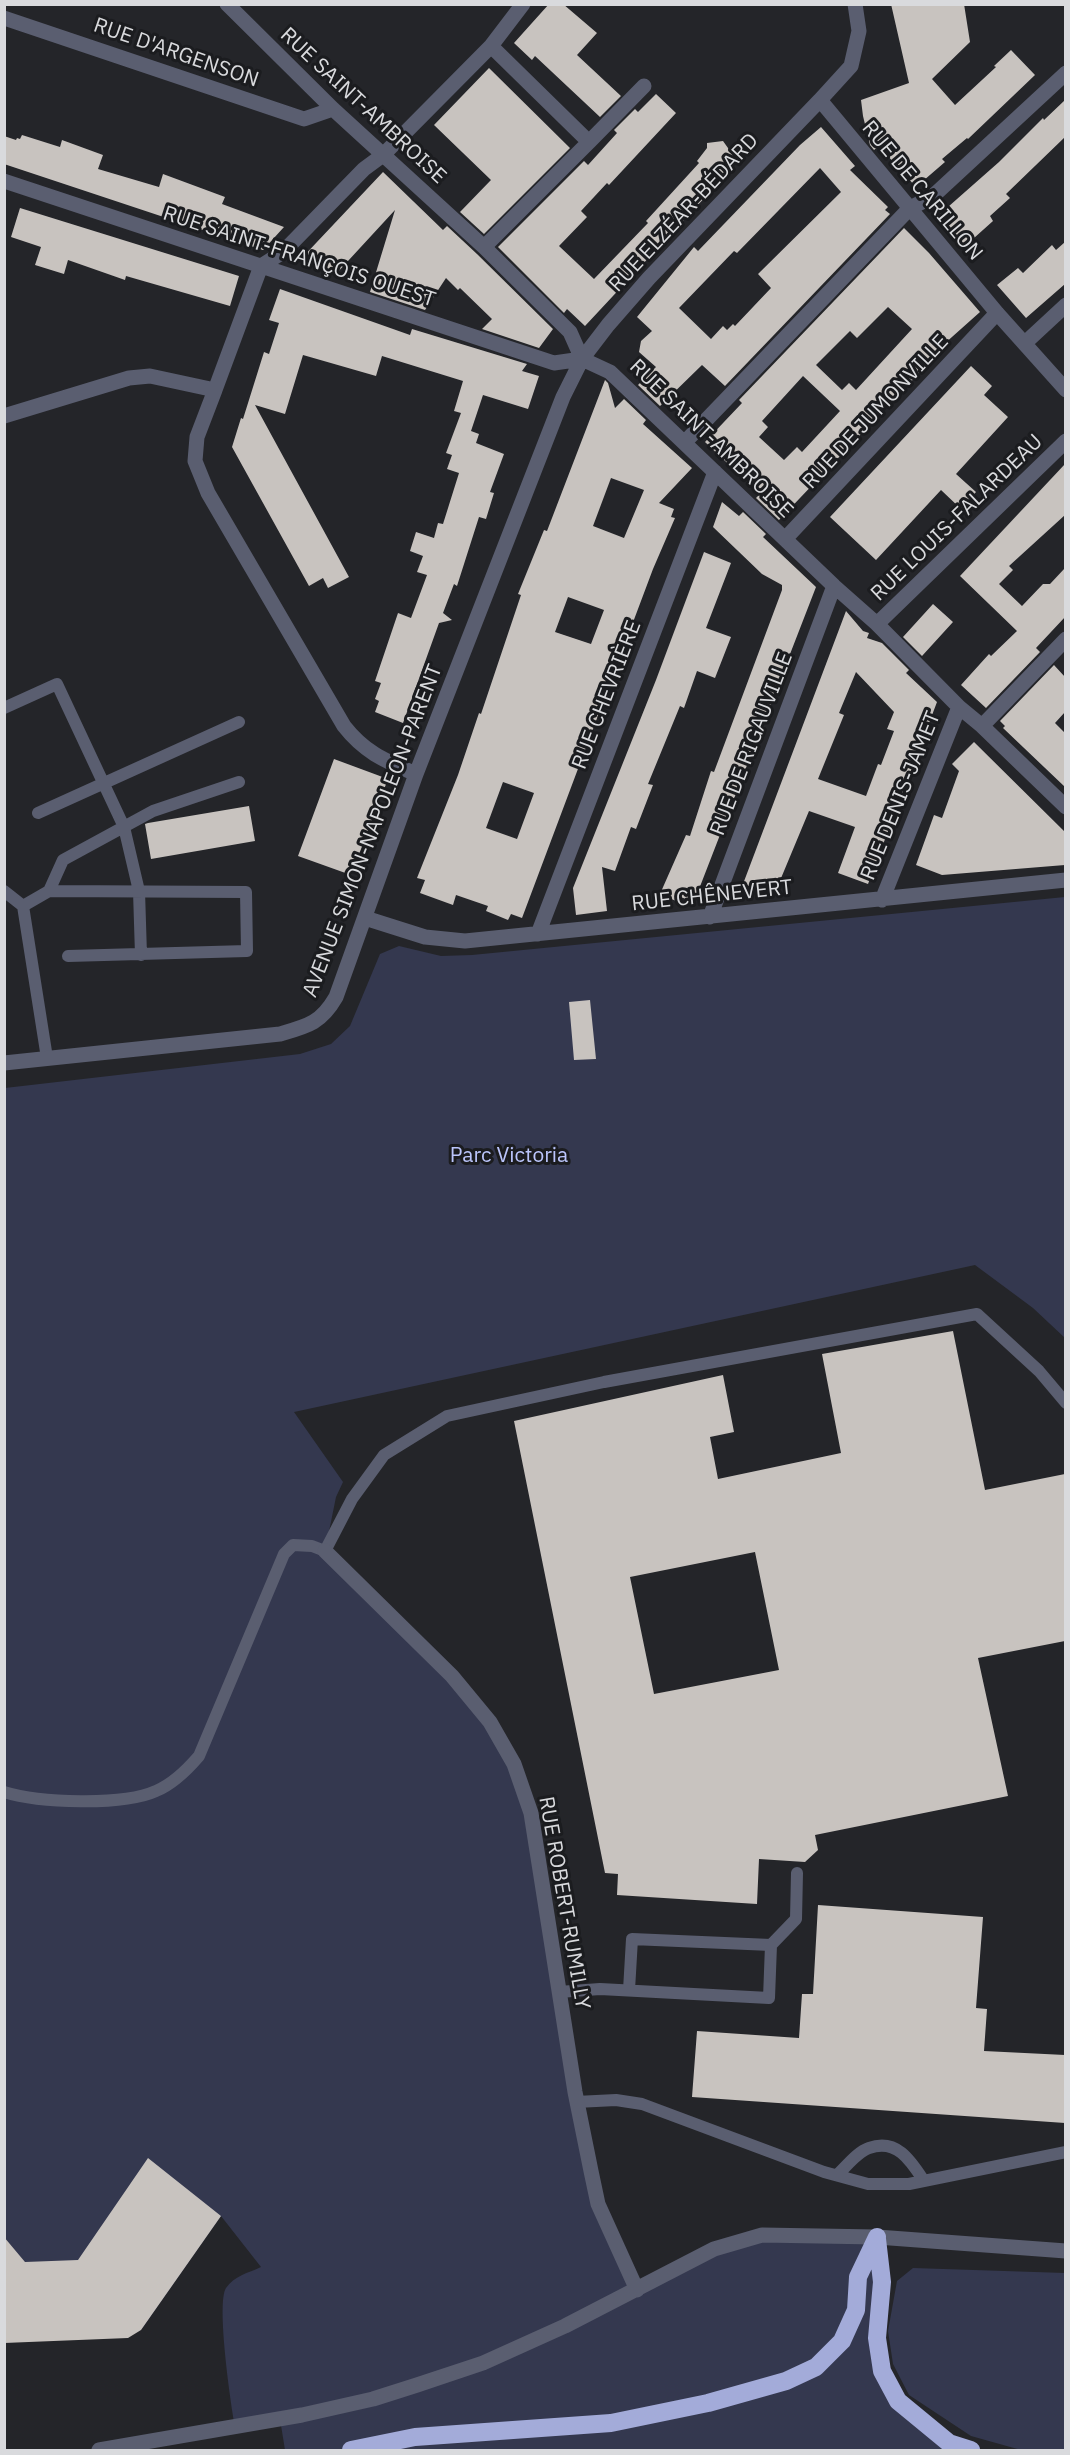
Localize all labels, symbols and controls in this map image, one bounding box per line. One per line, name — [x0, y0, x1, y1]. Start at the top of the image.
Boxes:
street label: RUE D'ARGENSON — [90, 13, 262, 93]
street label: RUE SAINT-AMBROISE — [275, 23, 451, 189]
street label: RUE DE CARILLON — [856, 116, 988, 266]
street label: RUE ELZÉAR-BÉDARD — [604, 129, 764, 297]
street label: RUE SAINT-FRANÇOIS OUEST — [160, 201, 438, 313]
street label: RUE DE JUMONVILLE — [798, 330, 954, 494]
street label: RUE SAINT-AMBROISE — [624, 354, 798, 524]
street label: RUE LOUIS-FALARDEAU — [866, 430, 1048, 606]
street label: RUE CHEVRIÈRE — [567, 617, 647, 773]
street label: RUE DE RIGAUVILLE — [705, 649, 799, 839]
street label: AVENUE SIMON-NAPOLEON-PARENT — [298, 661, 448, 1001]
street label: RUE DENIS-JAMET — [856, 708, 946, 884]
street label: RUE CHÊNEVERT — [630, 875, 794, 917]
park label: Parc Victoria — [450, 1143, 568, 1169]
street label: RUE ROBERT-RUMILLY — [533, 1795, 595, 2011]

